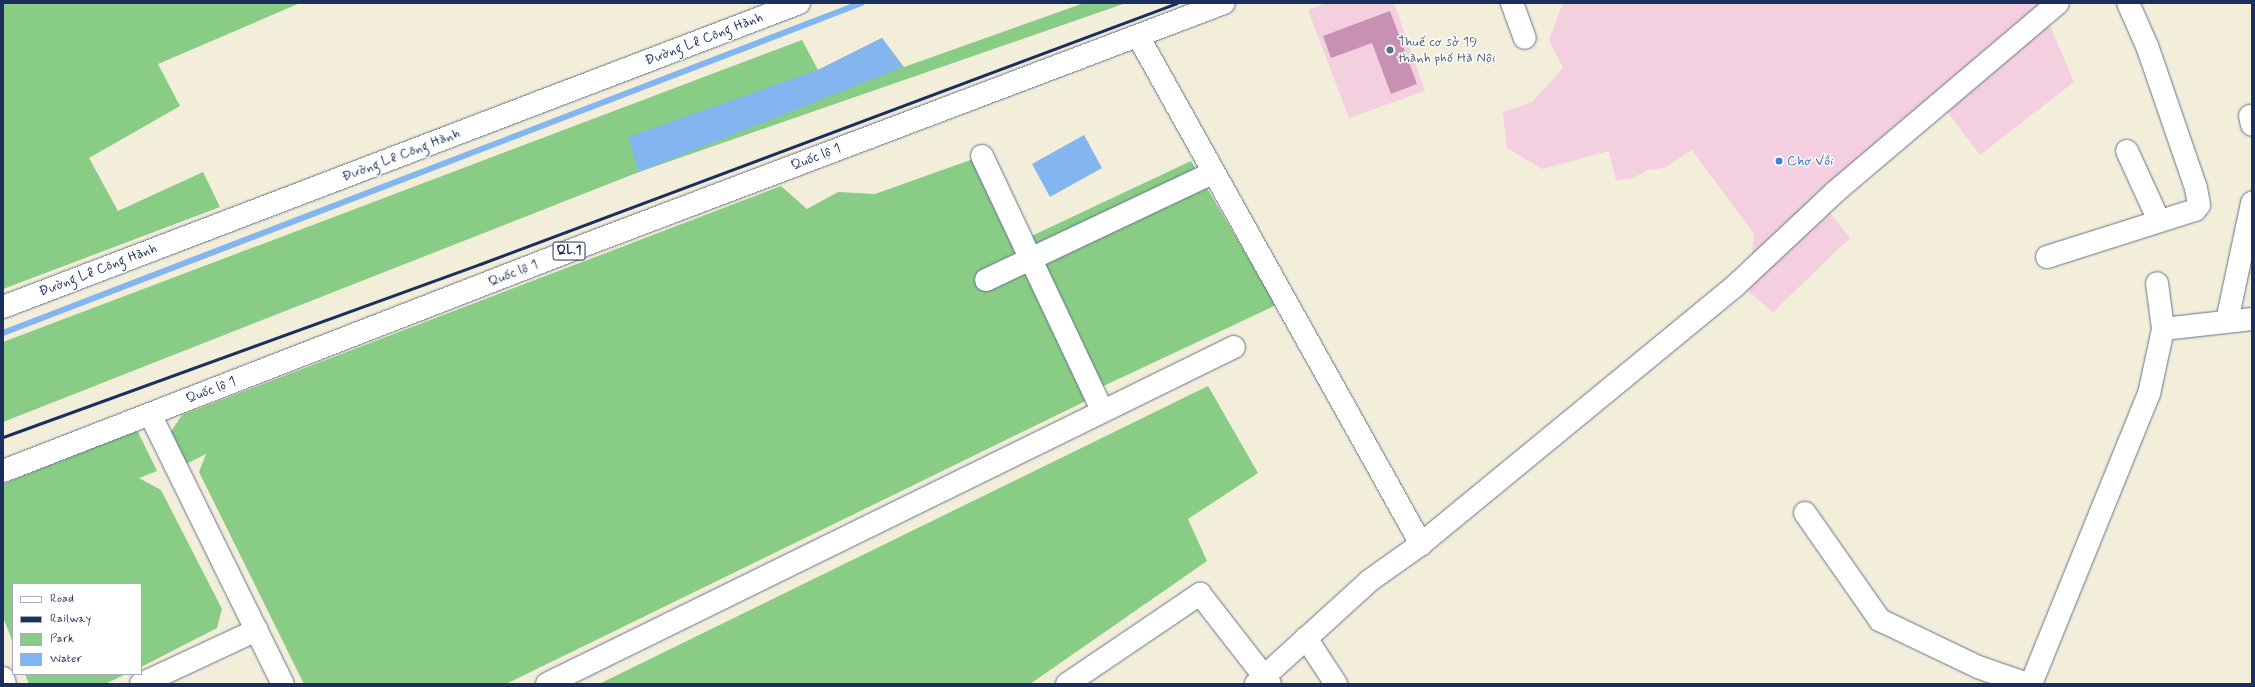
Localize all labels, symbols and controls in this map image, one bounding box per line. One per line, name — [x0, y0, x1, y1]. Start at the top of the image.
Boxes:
street label: Đường Lê Công Hành — [643, 9, 765, 69]
place label: Thuế cơ sở 19 thành phố Hà Nội — [1398, 34, 1496, 66]
marker: Thuế cơ sở 19 thành phố Hà Nội — [1385, 45, 1395, 55]
street label: Đường Lê Công Hành — [340, 125, 462, 185]
street label: Quốc lộ 1 — [789, 140, 843, 174]
place label: Chợ Vồi — [1787, 153, 1833, 169]
marker: Chợ Vồi — [1774, 156, 1784, 166]
street label: Đường Lê Công Hành — [37, 240, 159, 300]
road number: QL.1 — [552, 240, 586, 262]
street label: Quốc lộ 1 — [486, 256, 540, 290]
street label: Quốc lộ 1 — [184, 373, 238, 407]
legend — [12, 583, 142, 675]
text: Road — [50, 591, 74, 607]
text: Railway — [50, 611, 91, 627]
text: Park — [50, 631, 74, 647]
text: Water — [50, 651, 82, 667]

